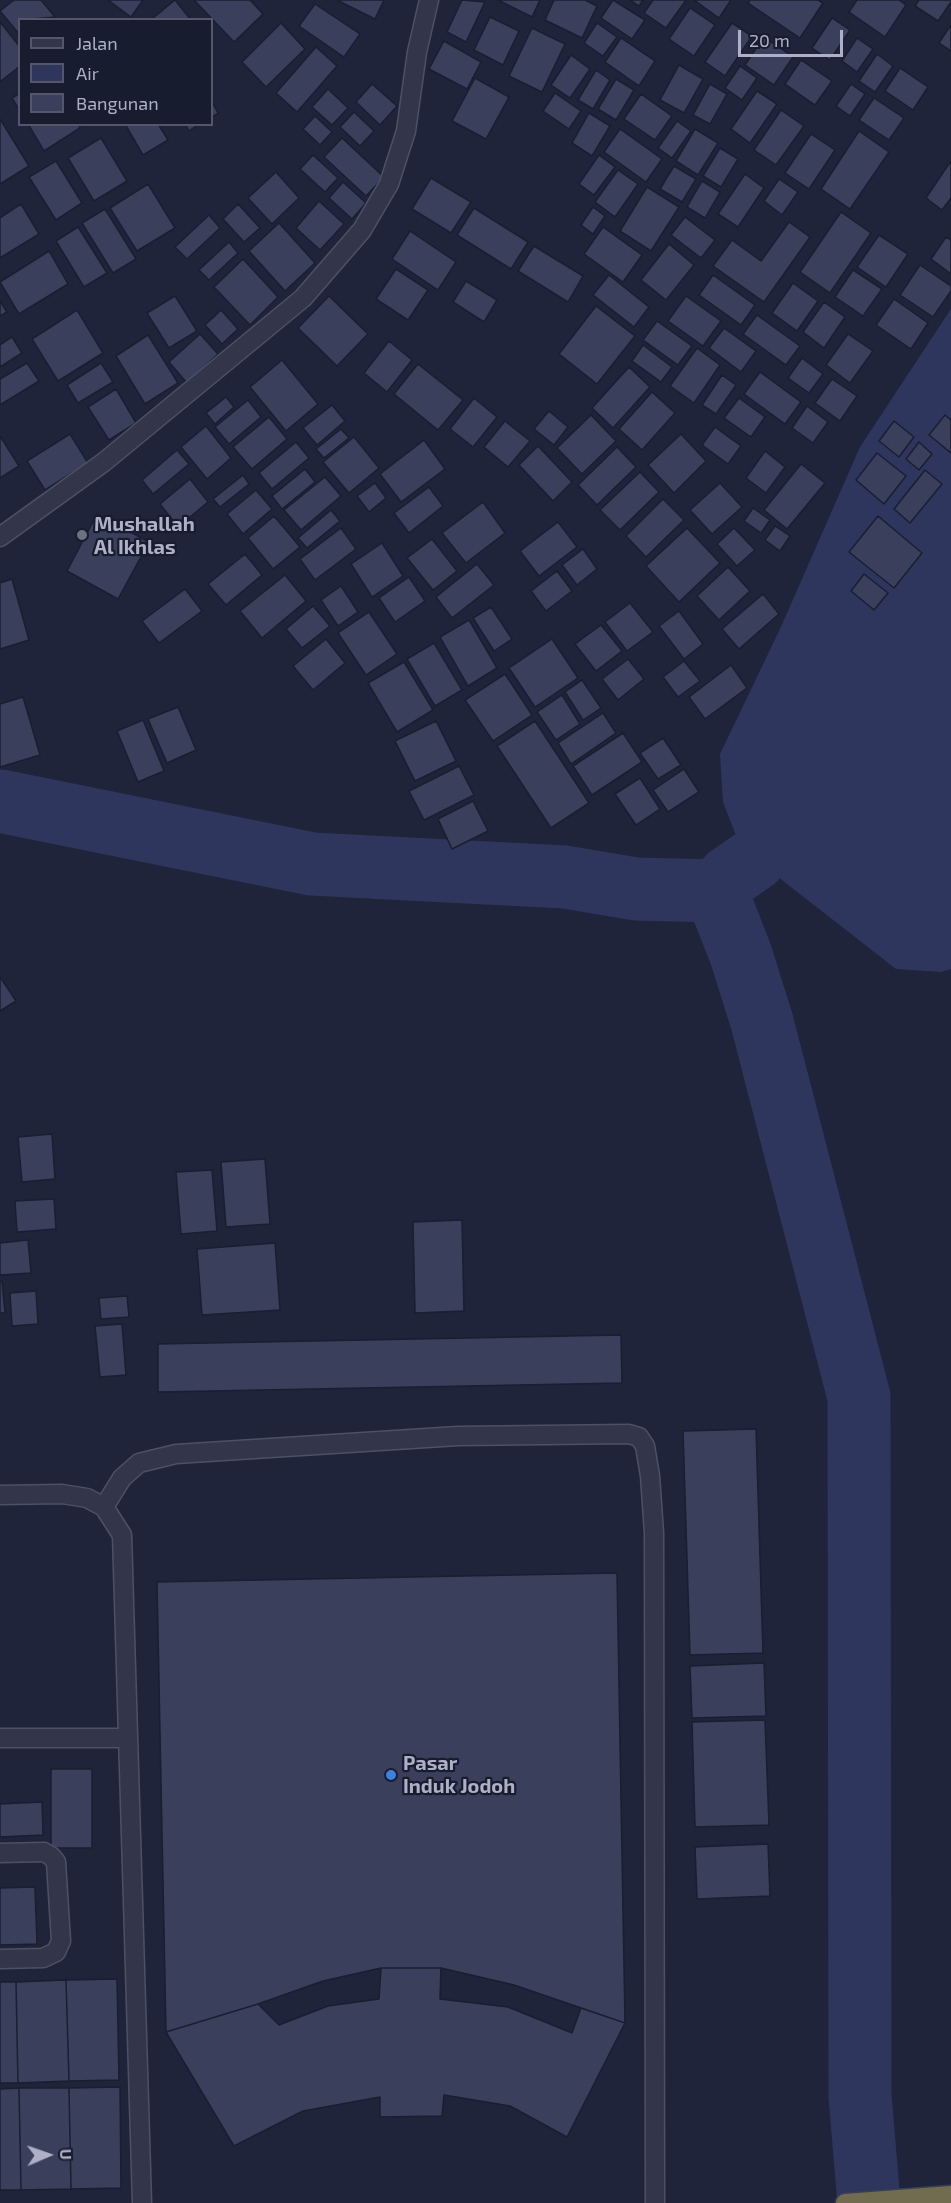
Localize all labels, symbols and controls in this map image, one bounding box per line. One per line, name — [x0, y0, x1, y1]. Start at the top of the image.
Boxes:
legend — [18, 18, 213, 126]
scale bar — [741, 18, 846, 56]
text: 20 m — [749, 29, 790, 51]
text: Jalan — [76, 32, 118, 54]
text: Air — [76, 62, 99, 84]
text: Bangunan — [76, 92, 159, 114]
place label: Mushallah Al Ikhlas — [94, 512, 195, 559]
marker: Mushallah Al Ikhlas — [75, 528, 89, 542]
place label: Pasar Induk Jodoh — [403, 1751, 515, 1798]
marker: Pasar Induk Jodoh — [384, 1768, 398, 1782]
north arrow — [18, 2125, 78, 2185]
text: U — [57, 2149, 76, 2160]

